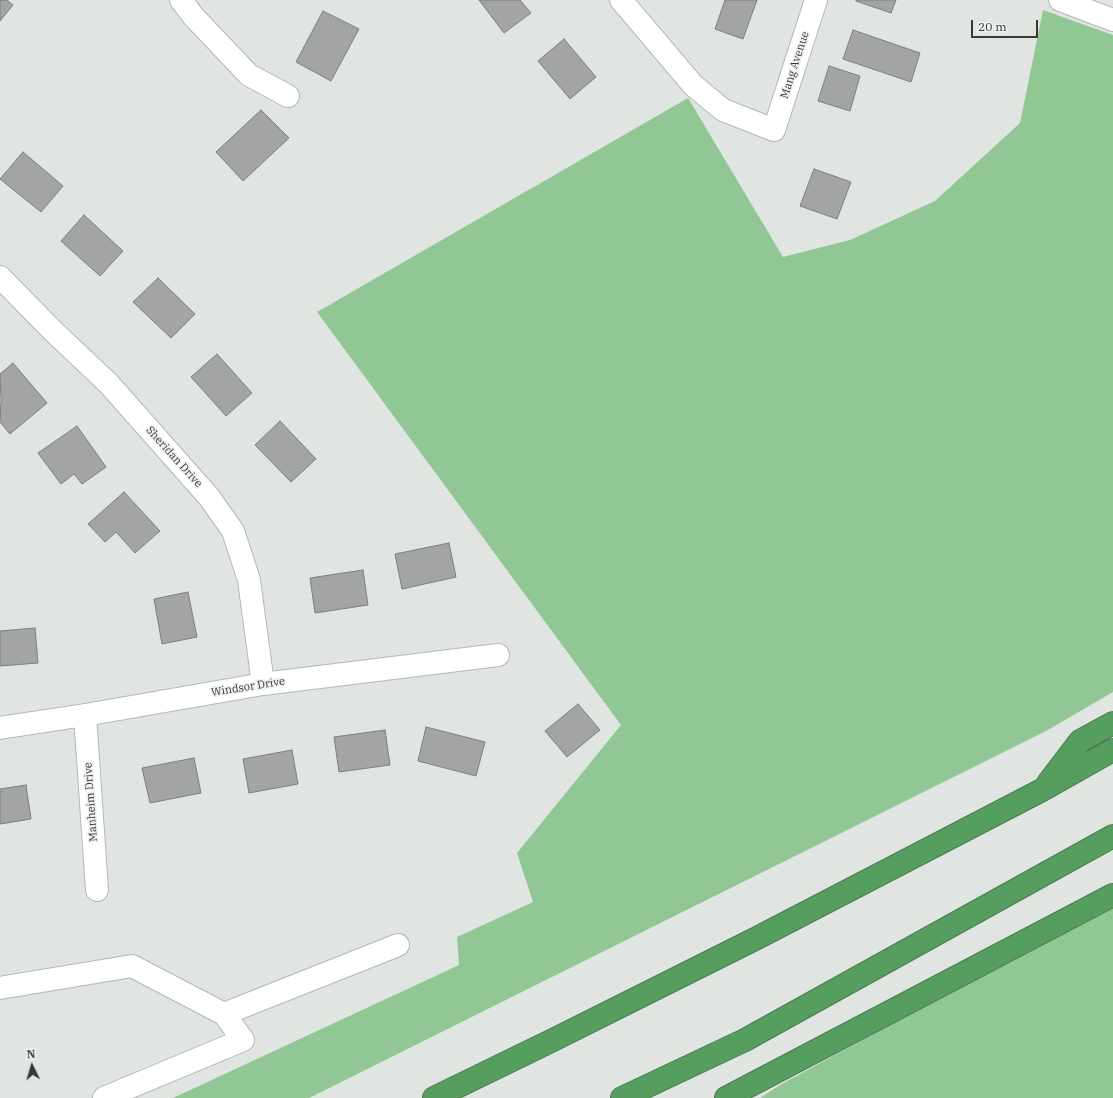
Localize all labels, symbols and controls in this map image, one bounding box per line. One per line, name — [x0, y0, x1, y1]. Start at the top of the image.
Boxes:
scale bar — [973, 12, 1040, 38]
text: 20 m — [978, 19, 1007, 34]
street label: Mang Avenue — [778, 30, 812, 100]
street label: Sheridan Drive — [143, 424, 205, 490]
street label: Windsor Drive — [210, 675, 286, 699]
street label: Manheim Drive — [82, 762, 100, 842]
north arrow — [12, 1046, 52, 1086]
text: N — [26, 1047, 36, 1061]

